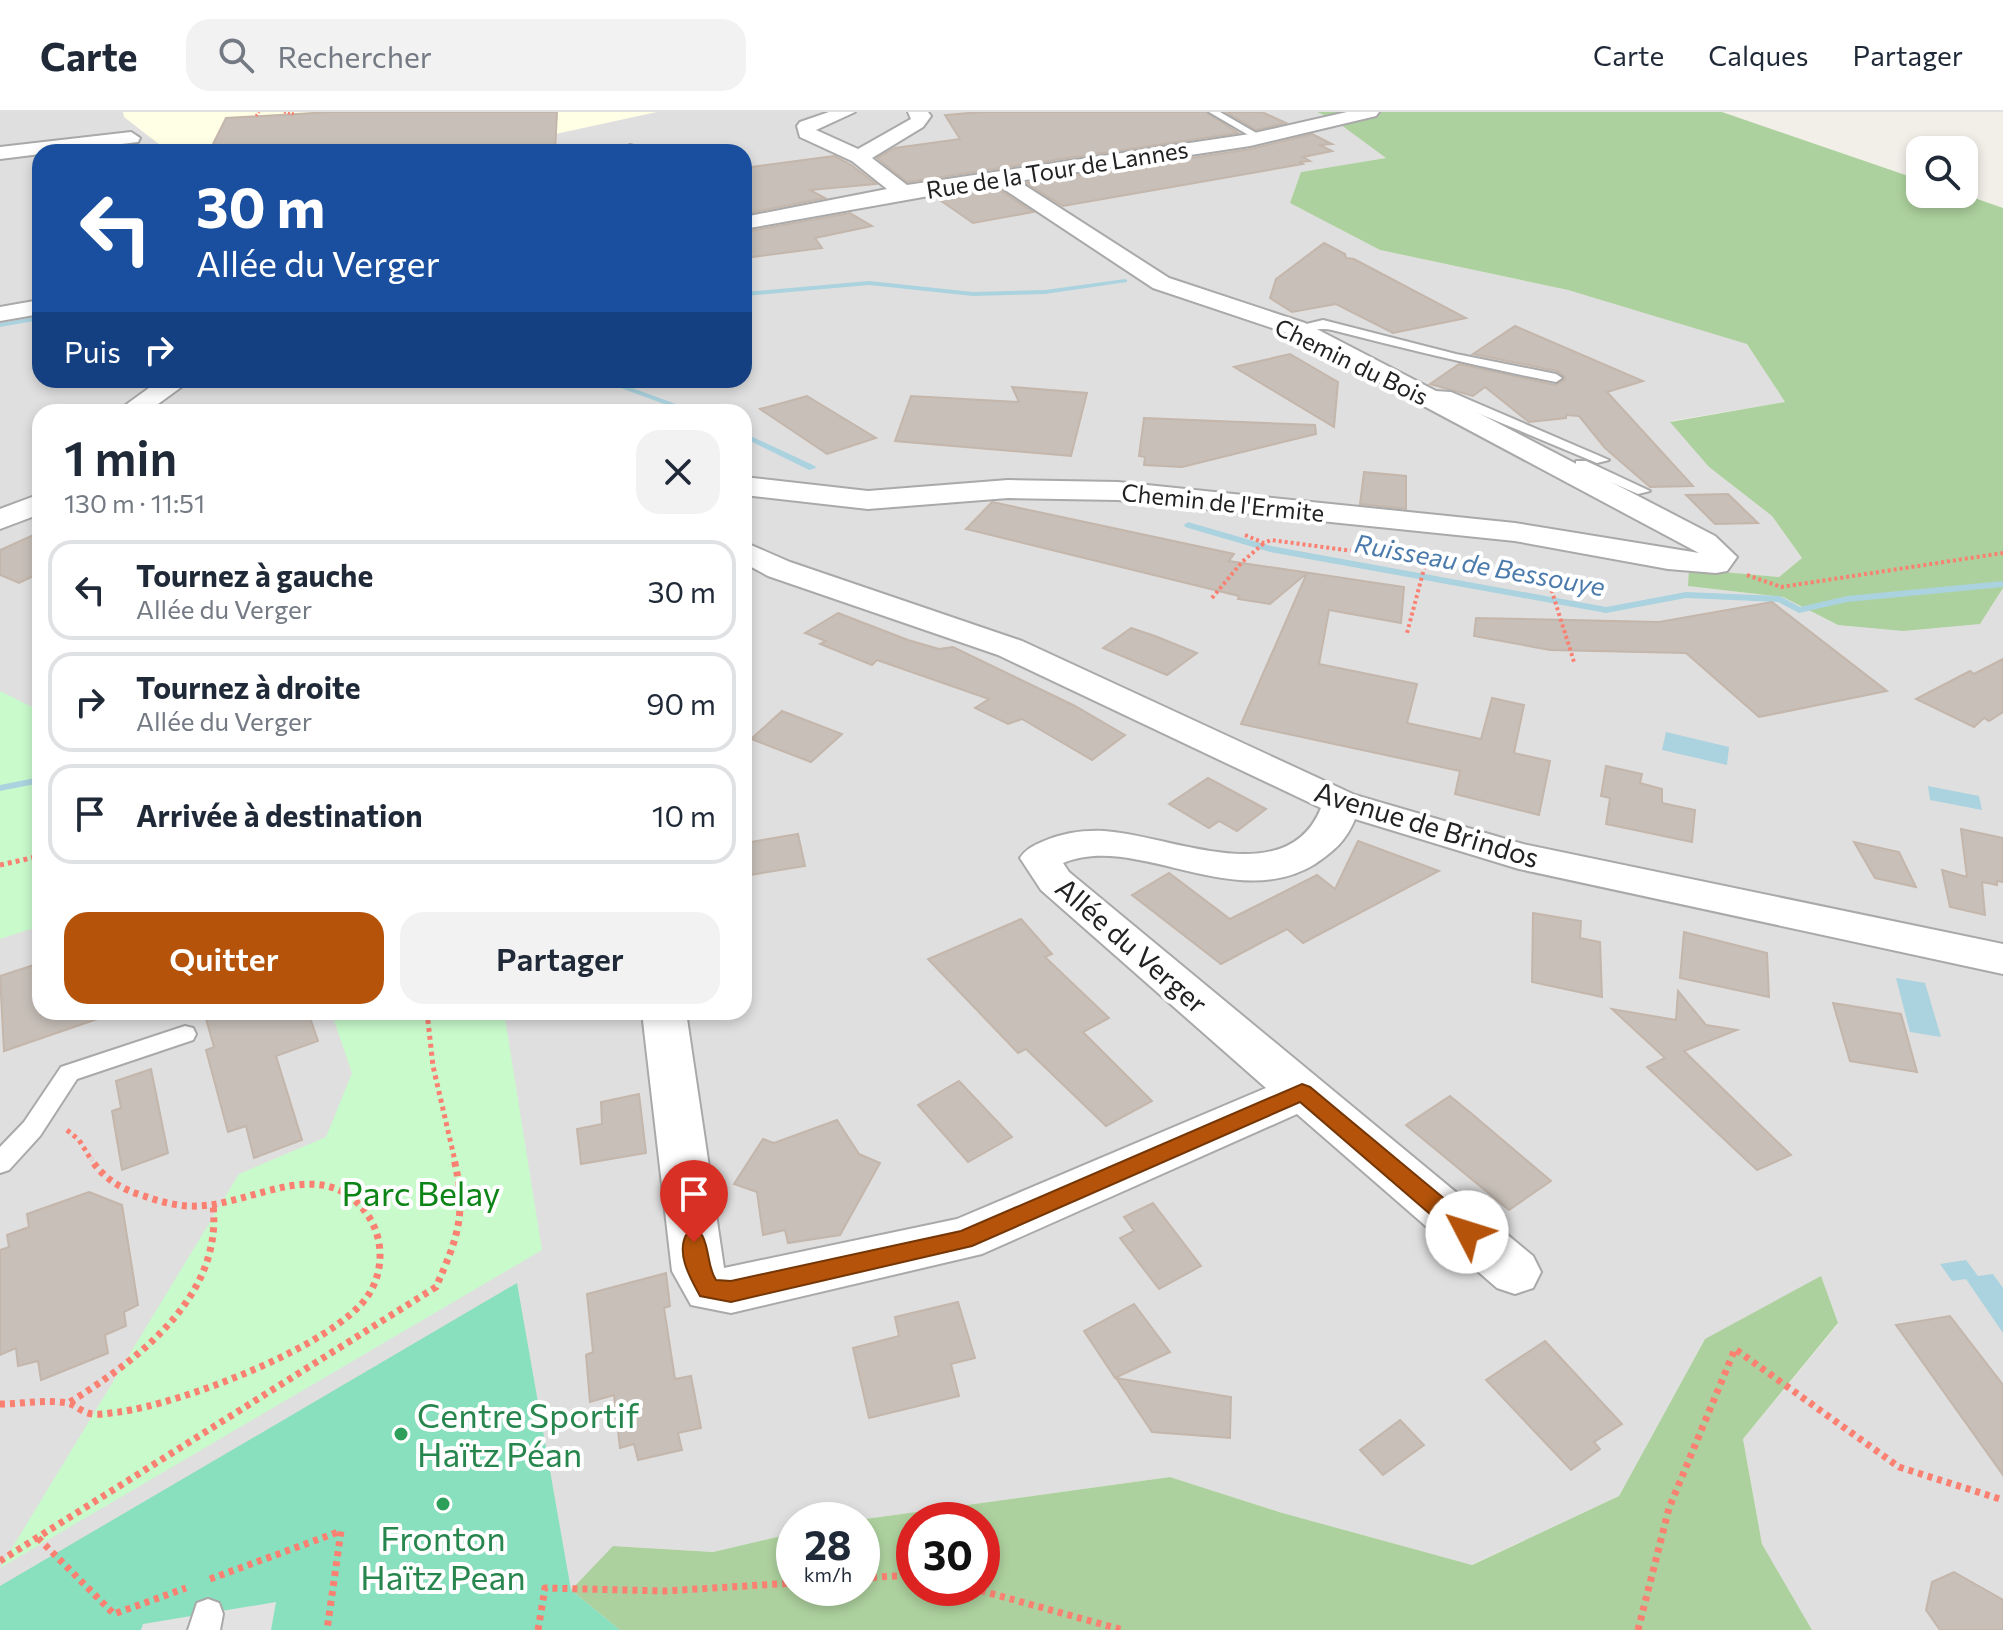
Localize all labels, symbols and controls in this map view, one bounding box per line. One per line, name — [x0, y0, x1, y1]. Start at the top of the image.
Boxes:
search box — [186, 19, 746, 91]
text: Carte — [40, 32, 138, 79]
icon: search — [214, 33, 258, 77]
text: Rechercher — [278, 37, 432, 74]
text: Carte — [1593, 38, 1664, 72]
text: Calques — [1708, 38, 1809, 72]
text: Partager — [1853, 38, 1963, 72]
street label: Rue de la Tour de Lannes — [924, 134, 1190, 204]
map controls — [1906, 136, 1978, 208]
button: search — [1906, 136, 1978, 208]
text: 30 m — [196, 171, 325, 240]
icon: left — [64, 176, 168, 280]
text: Allée du Verger — [196, 240, 440, 284]
street label: Chemin du Bois — [1271, 311, 1433, 411]
icon: right — [137, 328, 181, 372]
text: Puis — [64, 332, 121, 369]
text: 1 min — [64, 427, 177, 486]
button: close — [636, 430, 720, 514]
street label: Chemin de l'Ermite — [1120, 477, 1326, 527]
text: 130 m · 11:51 — [64, 487, 205, 518]
water label: Ruisseau de Bessouye — [1352, 527, 1608, 601]
text: Tournez à gauche — [136, 556, 373, 593]
icon: left — [68, 568, 112, 612]
text: 30 m — [647, 572, 716, 609]
text: Allée du Verger — [136, 593, 312, 624]
text: Tournez à droite — [136, 668, 360, 705]
icon: right — [68, 680, 112, 724]
text: 90 m — [646, 684, 716, 721]
text: Allée du Verger — [136, 705, 312, 736]
street label: Avenue de Brindos — [1311, 774, 1543, 874]
icon: arrive — [68, 792, 112, 836]
text: Arrivée à destination — [136, 796, 423, 833]
text: 10 m — [652, 796, 716, 833]
street label: Allée du Verger — [1049, 870, 1215, 1020]
button: Quitter — [64, 912, 384, 1004]
button: Partager — [400, 912, 720, 1004]
pin — [660, 1160, 728, 1242]
park label: Parc Belay — [342, 1171, 500, 1213]
icon: arrive — [672, 1172, 716, 1216]
position arrow — [1425, 1190, 1509, 1274]
place label: Centre Sportif Haïtz Péan — [417, 1393, 640, 1474]
marker: Centre Sportif Haïtz Péan — [392, 1425, 410, 1443]
marker: Fronton Haïtz Pean — [434, 1495, 452, 1513]
speed limit sign: 30 — [896, 1502, 1000, 1606]
place label: Fronton Haïtz Pean — [360, 1516, 526, 1597]
text: 28 — [804, 1519, 852, 1568]
text: km/h — [804, 1562, 852, 1586]

